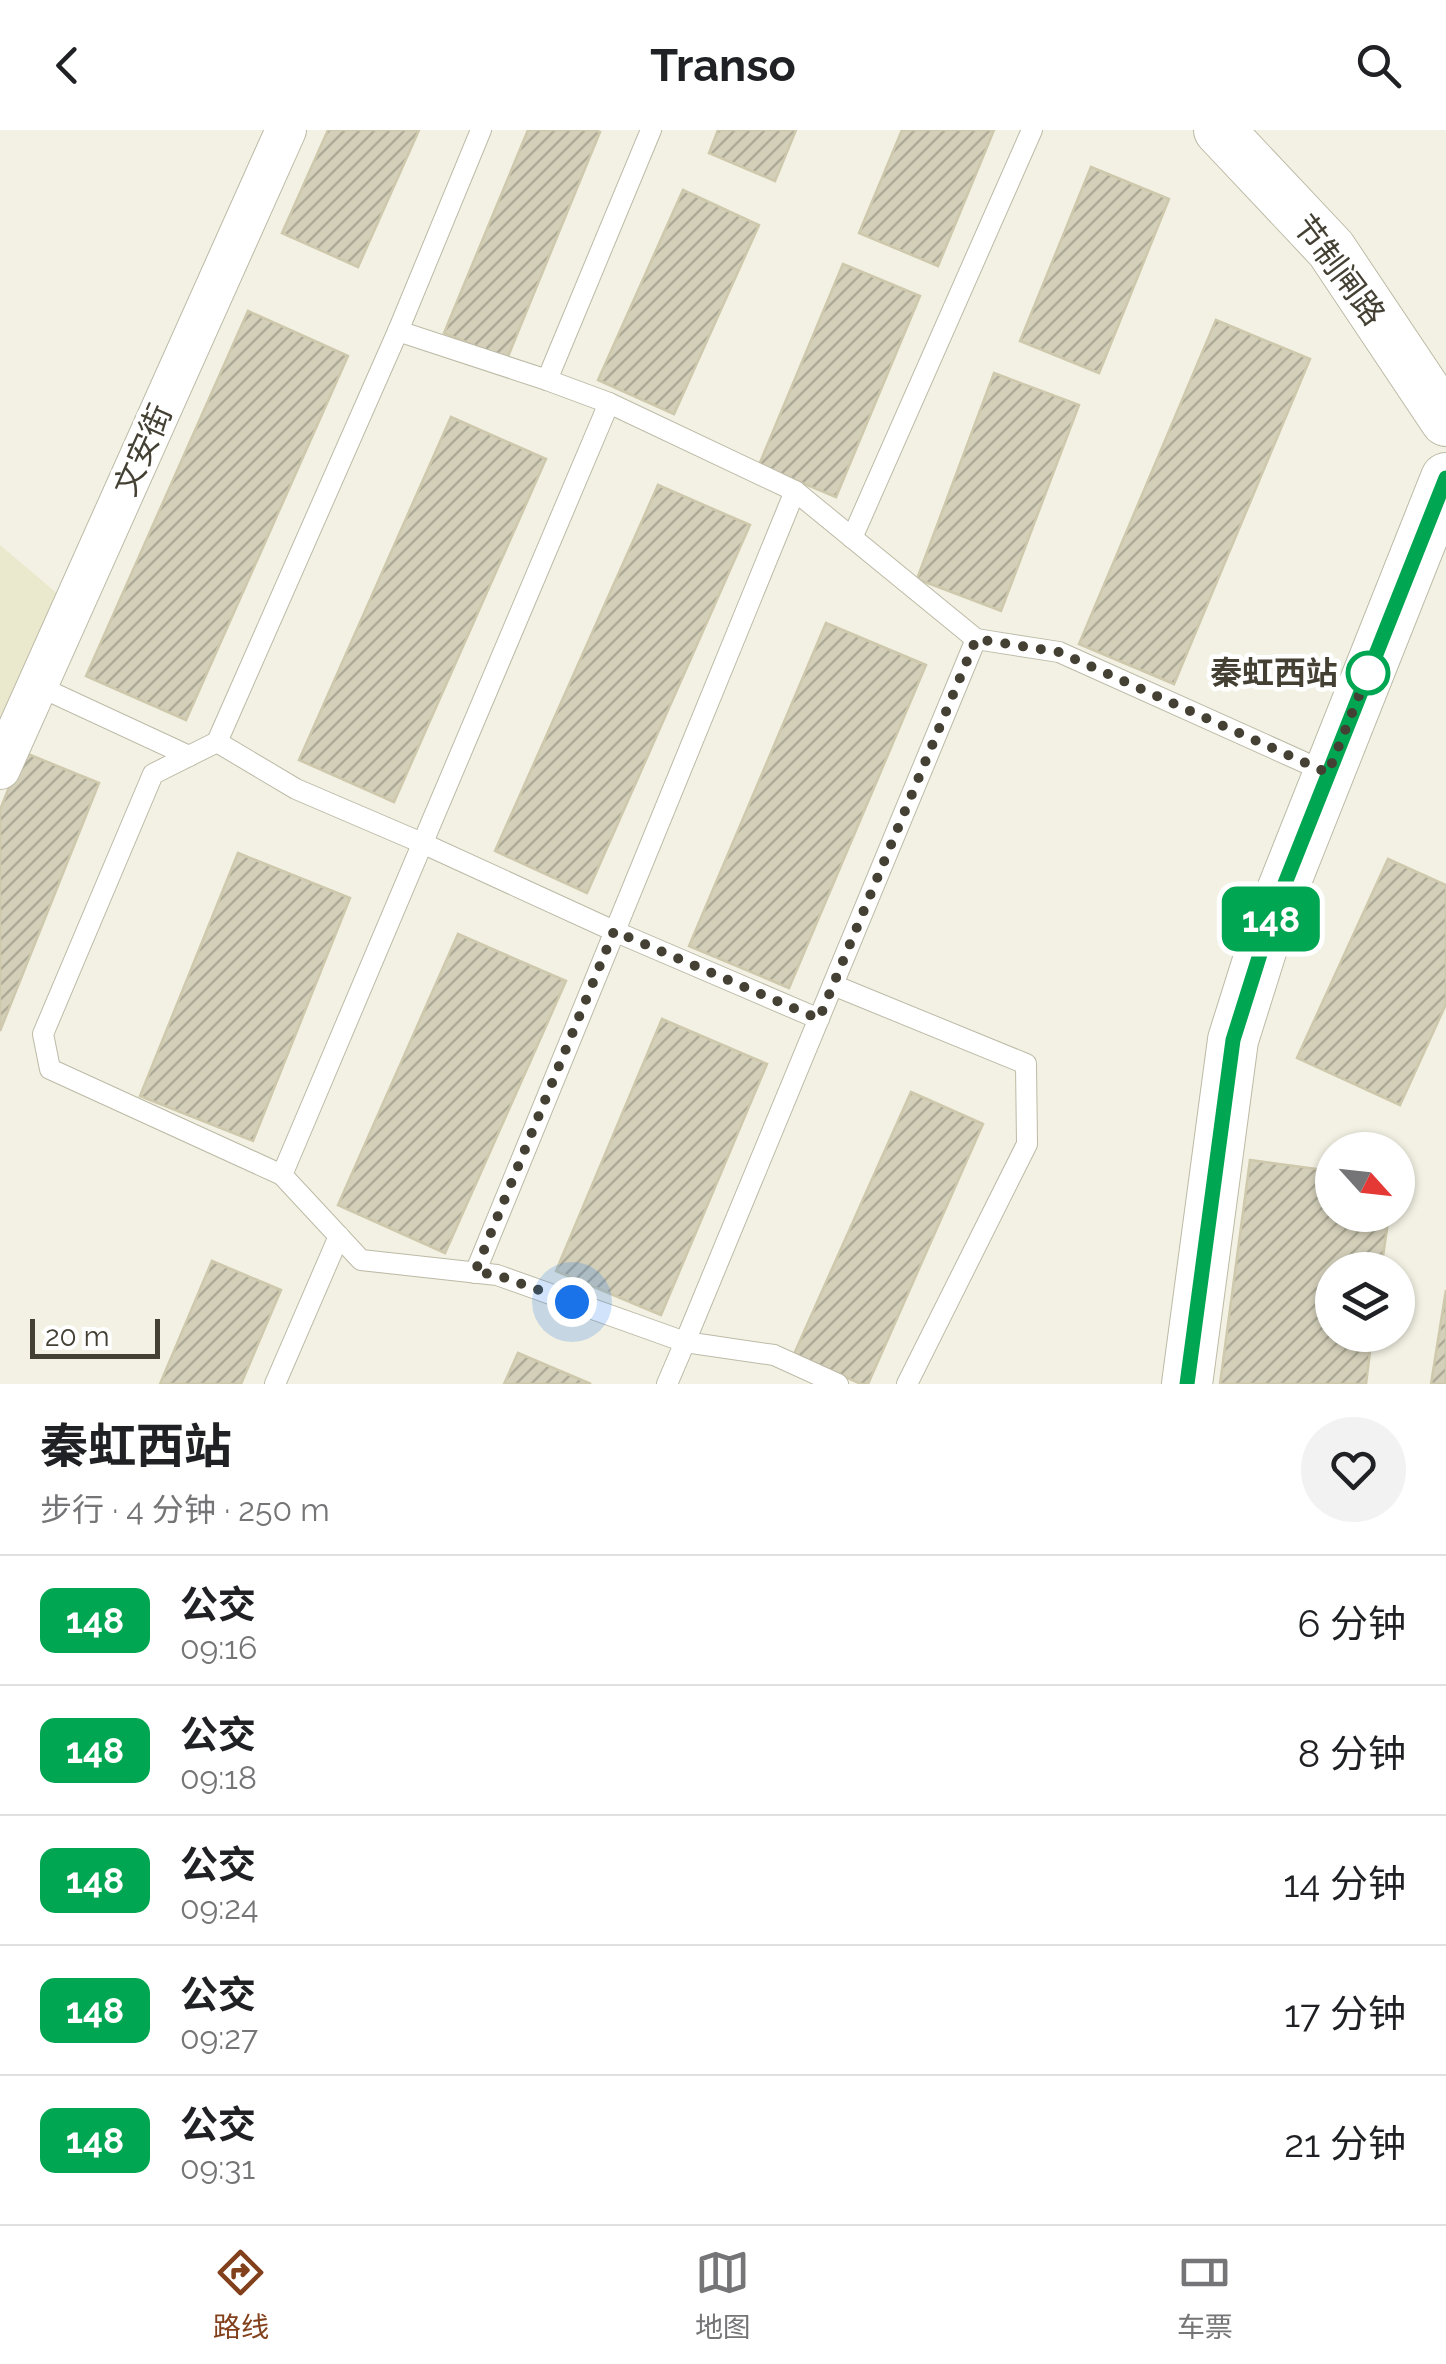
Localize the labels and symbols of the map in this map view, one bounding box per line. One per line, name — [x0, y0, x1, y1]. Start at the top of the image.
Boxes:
street label: 节制闸路 — [1286, 207, 1393, 332]
street label: 文安街 — [106, 398, 179, 501]
marker: 秦虹西站 — [1347, 652, 1389, 694]
place label: 秦虹西站 — [1210, 654, 1338, 691]
line badge: 148 — [1214, 886, 1328, 952]
north arrow — [1315, 1132, 1415, 1232]
your location — [547, 1277, 597, 1327]
scale bar — [30, 1314, 160, 1358]

